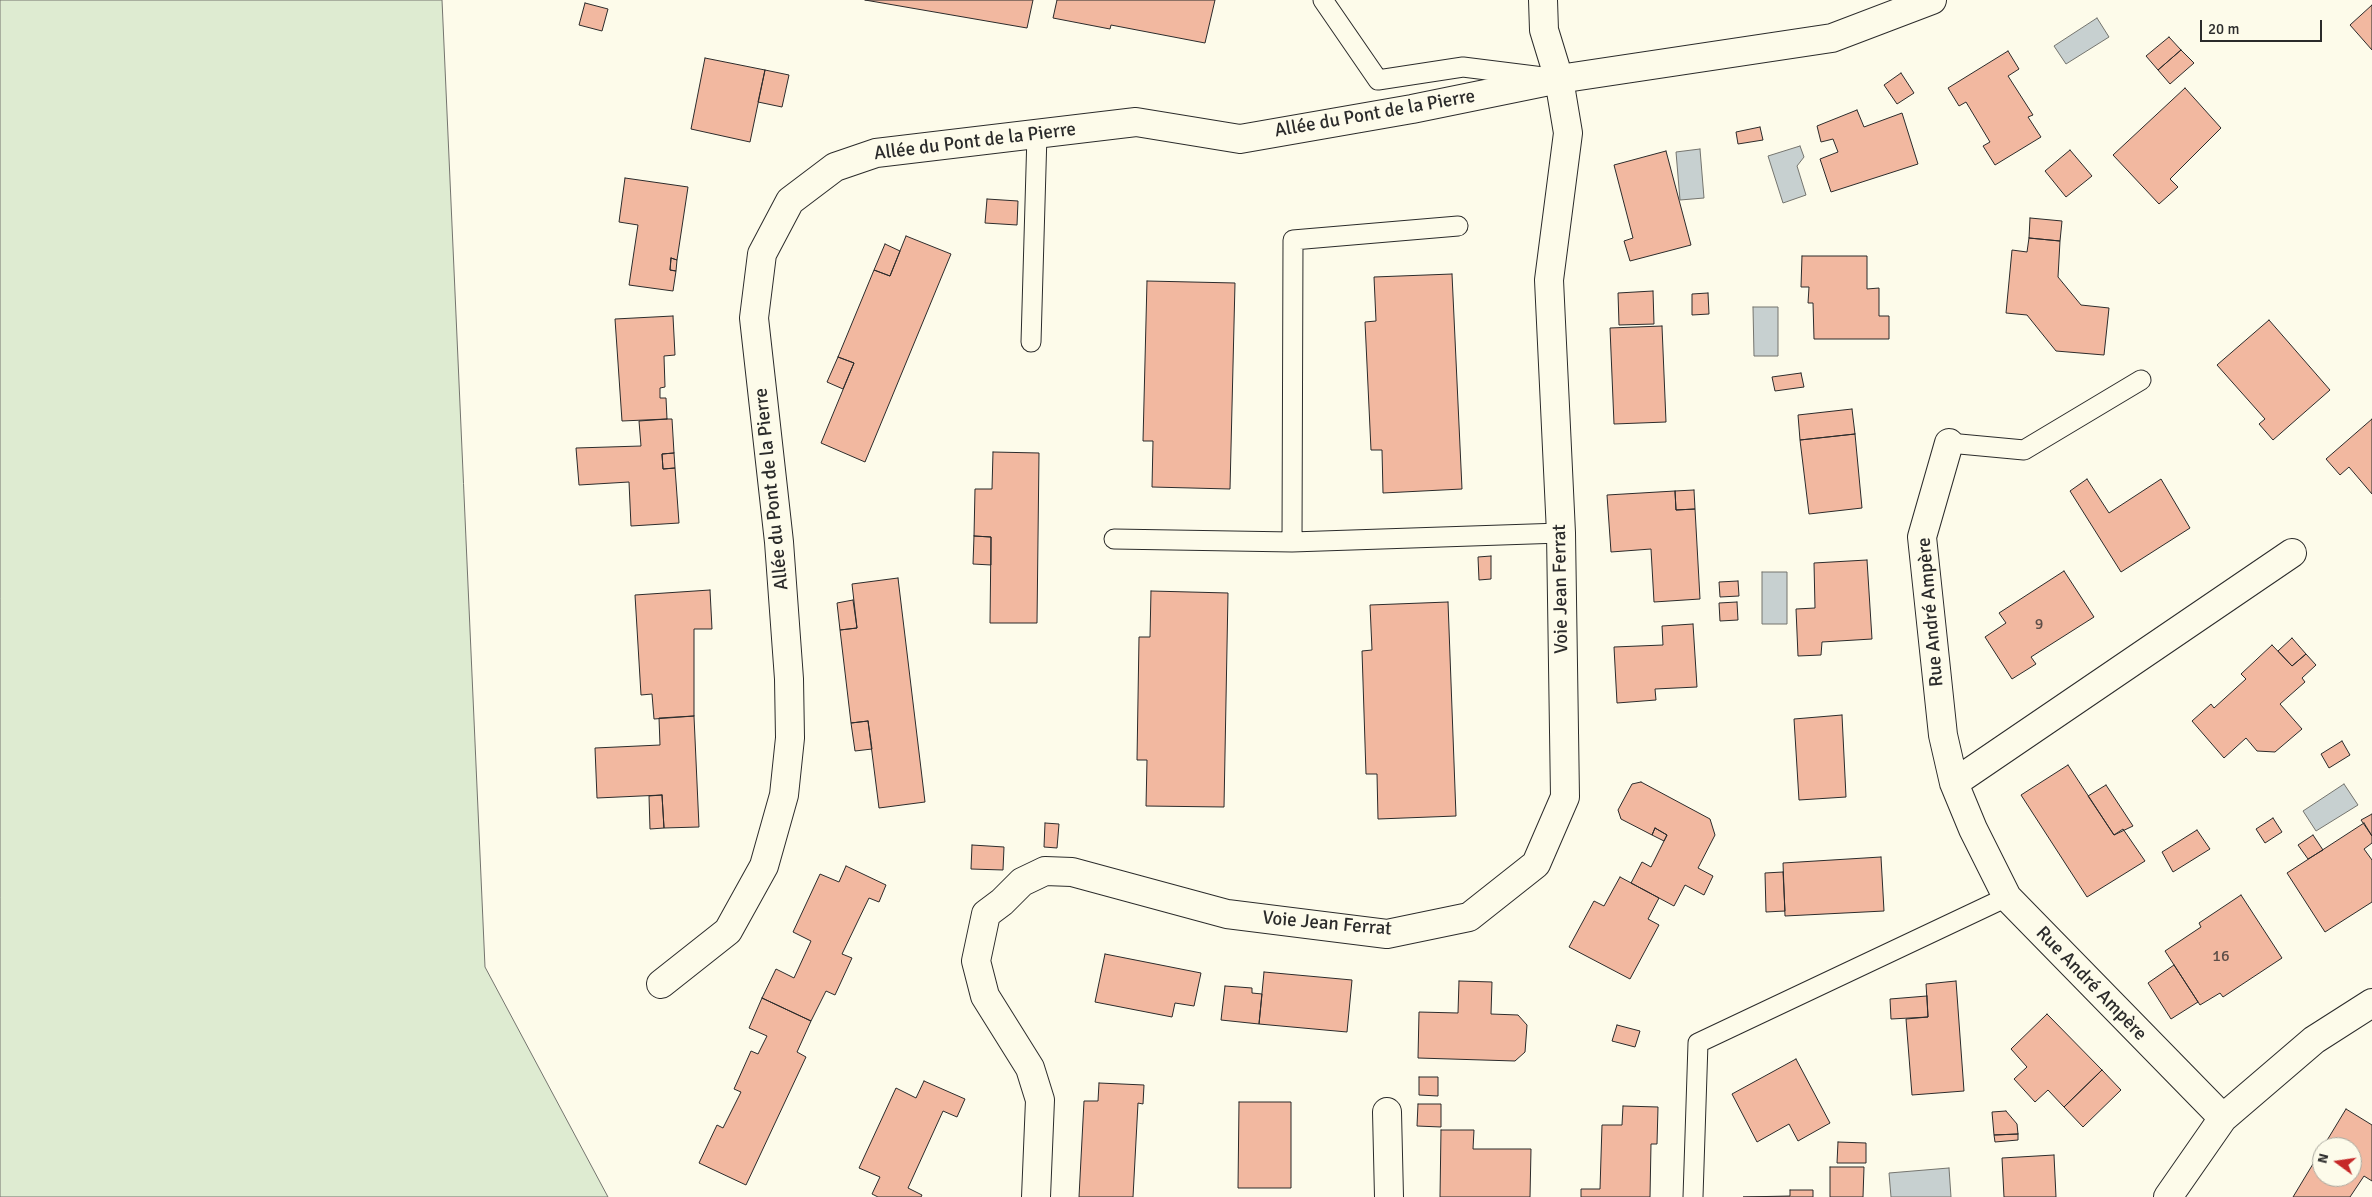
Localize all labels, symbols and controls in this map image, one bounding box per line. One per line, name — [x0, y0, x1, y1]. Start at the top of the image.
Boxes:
scale bar — [2202, 10, 2324, 42]
text: 20 m — [2208, 20, 2239, 38]
street label: Allée du Pont de la Pierre — [1273, 85, 1477, 143]
street label: Allée du Pont de la Pierre — [873, 118, 1077, 166]
street label: Allée du Pont de la Pierre — [750, 387, 794, 591]
street label: Voie Jean Ferrat — [1548, 524, 1574, 654]
street label: Rue André Ampère — [1913, 536, 1949, 688]
house number: 9 — [2035, 615, 2043, 635]
street label: Voie Jean Ferrat — [1261, 907, 1393, 941]
street label: Rue André Ampère — [2031, 922, 2151, 1046]
house number: 16 — [2212, 947, 2230, 967]
north arrow — [2312, 1137, 2362, 1187]
text: N — [2314, 1152, 2332, 1165]

